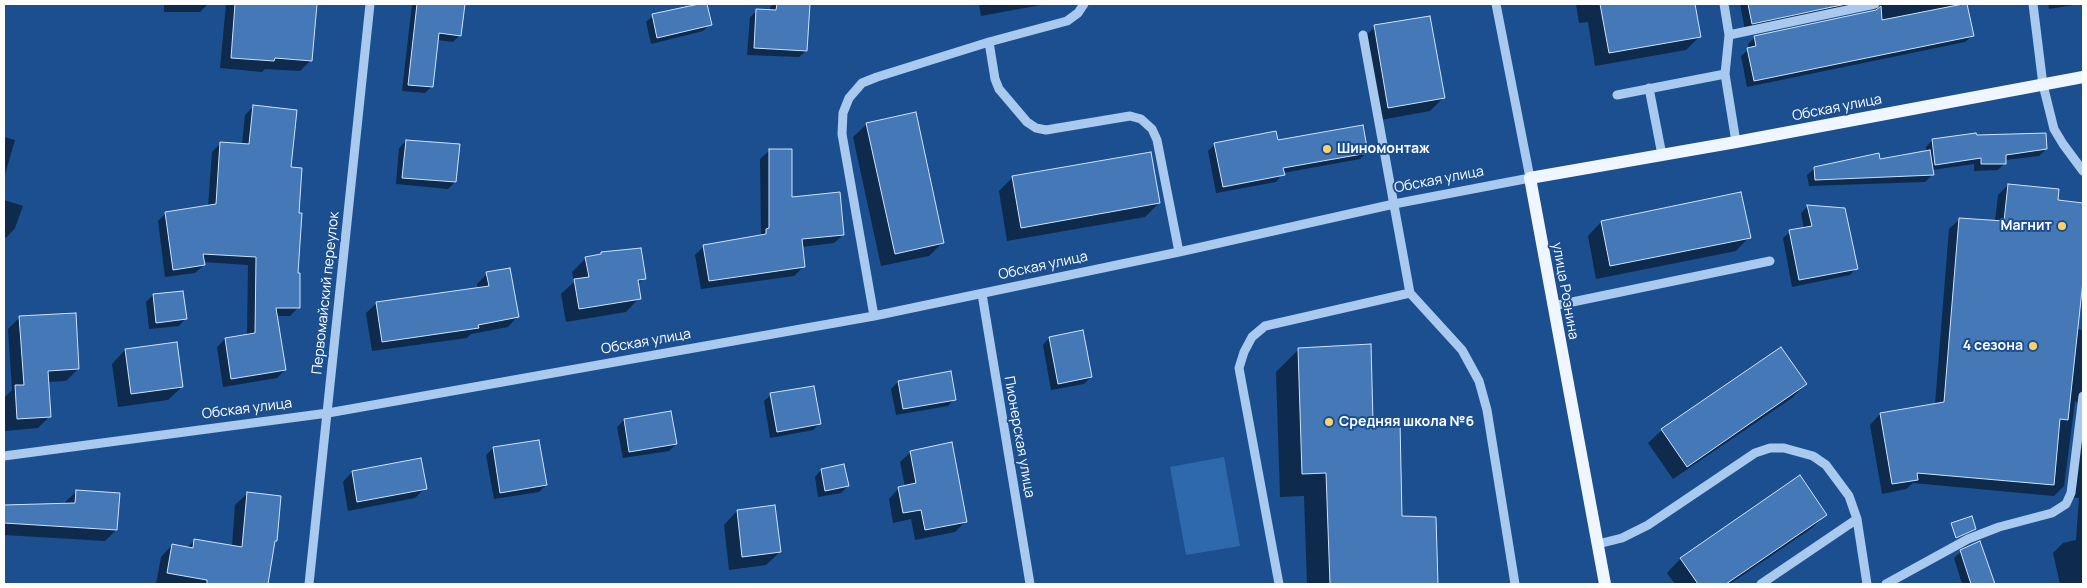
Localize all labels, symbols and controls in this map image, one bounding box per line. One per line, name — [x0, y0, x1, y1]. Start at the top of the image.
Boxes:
street label: Обская улица — [1791, 91, 1883, 125]
place label: Шиномонтаж — [1337, 141, 1430, 157]
marker: Шиномонтаж — [1321, 143, 1333, 155]
street label: Обская улица — [1393, 163, 1485, 197]
street label: Первомайский переулок — [309, 211, 343, 375]
place label: Магнит — [2001, 218, 2052, 234]
marker: Магнит — [2056, 220, 2068, 232]
street label: улица Рознина — [1548, 241, 1582, 341]
street label: Обская улица — [997, 248, 1089, 284]
street label: Обская улица — [600, 326, 692, 358]
place label: 4 сезона — [1963, 338, 2023, 354]
marker: 4 сезона — [2027, 340, 2039, 352]
street label: Пионерская улица — [1000, 375, 1038, 499]
street label: Обская улица — [201, 395, 293, 423]
place label: Средняя школа №6 — [1339, 414, 1474, 430]
marker: Средняя школа №6 — [1323, 416, 1335, 428]

